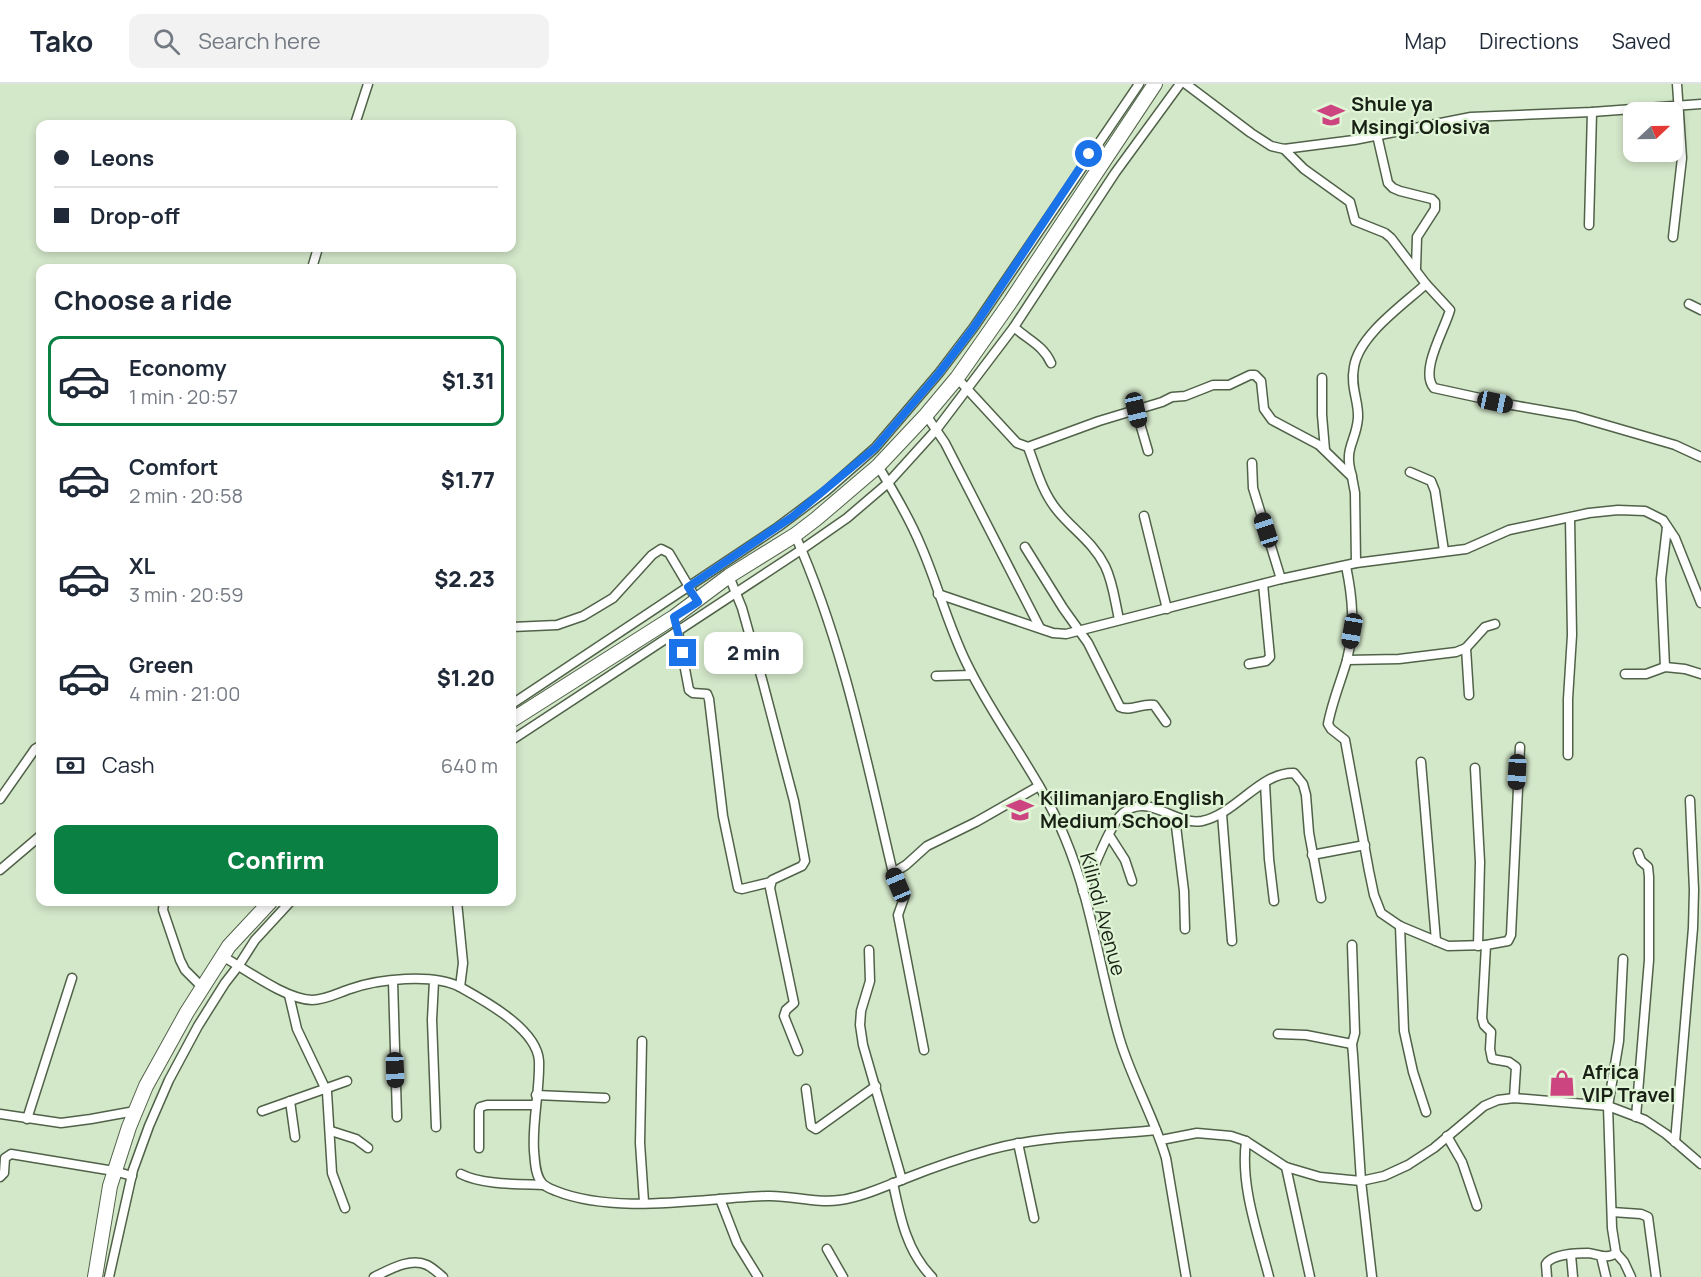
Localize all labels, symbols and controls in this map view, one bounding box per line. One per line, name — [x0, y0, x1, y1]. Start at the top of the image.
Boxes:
search box — [129, 14, 549, 68]
text: Tako — [30, 22, 93, 60]
icon: search — [150, 25, 183, 58]
text: Search here — [198, 26, 321, 56]
text: Map — [1405, 27, 1446, 55]
text: Directions — [1479, 27, 1579, 55]
text: Saved — [1612, 27, 1671, 55]
place label: Shule ya Msingi Olosiva — [1351, 90, 1490, 140]
school or university icon: Shule ya Msingi Olosiva — [1316, 100, 1346, 130]
north arrow — [1623, 102, 1683, 162]
map controls — [1623, 102, 1683, 162]
route start — [1075, 140, 1102, 167]
text: Leons — [90, 143, 154, 173]
text: Drop-off — [90, 201, 180, 231]
text: Choose a ride — [54, 281, 232, 318]
text: Economy — [129, 353, 227, 383]
icon: car — [57, 354, 111, 408]
text: $1.31 — [442, 366, 495, 396]
text: 1 min · 20:57 — [129, 383, 238, 410]
car — [1476, 389, 1514, 415]
car — [1123, 390, 1149, 430]
text: Comfort — [129, 452, 218, 482]
icon: car — [57, 453, 111, 507]
text: $1.77 — [441, 465, 495, 495]
text: 2 min · 20:58 — [129, 482, 243, 509]
car — [1252, 510, 1280, 550]
text: XL — [129, 551, 155, 581]
icon: car — [57, 552, 111, 606]
text: $2.23 — [434, 564, 495, 594]
text: 3 min · 20:59 — [129, 581, 244, 608]
car — [1340, 612, 1364, 650]
callout: 2 min — [704, 632, 803, 674]
route end — [669, 639, 696, 666]
text: 2 min — [727, 639, 780, 666]
text: Green — [129, 650, 194, 680]
icon: car — [57, 651, 111, 705]
text: $1.20 — [437, 663, 495, 693]
text: 4 min · 21:00 — [129, 680, 240, 707]
icon: cash — [54, 749, 87, 782]
text: Cash — [102, 750, 155, 780]
text: 640 m — [441, 752, 498, 779]
car — [1507, 754, 1527, 790]
place label: Kilimanjaro English Medium School — [1040, 784, 1224, 834]
school or university icon: Kilimanjaro English Medium School — [1005, 795, 1035, 825]
button: Confirm — [54, 825, 498, 894]
street label: Kilindi Avenue — [1074, 849, 1133, 979]
car — [883, 865, 913, 905]
car — [385, 1052, 405, 1088]
place label: Africa VIP Travel — [1582, 1058, 1675, 1108]
shop icon: Africa VIP Travel — [1547, 1068, 1577, 1098]

